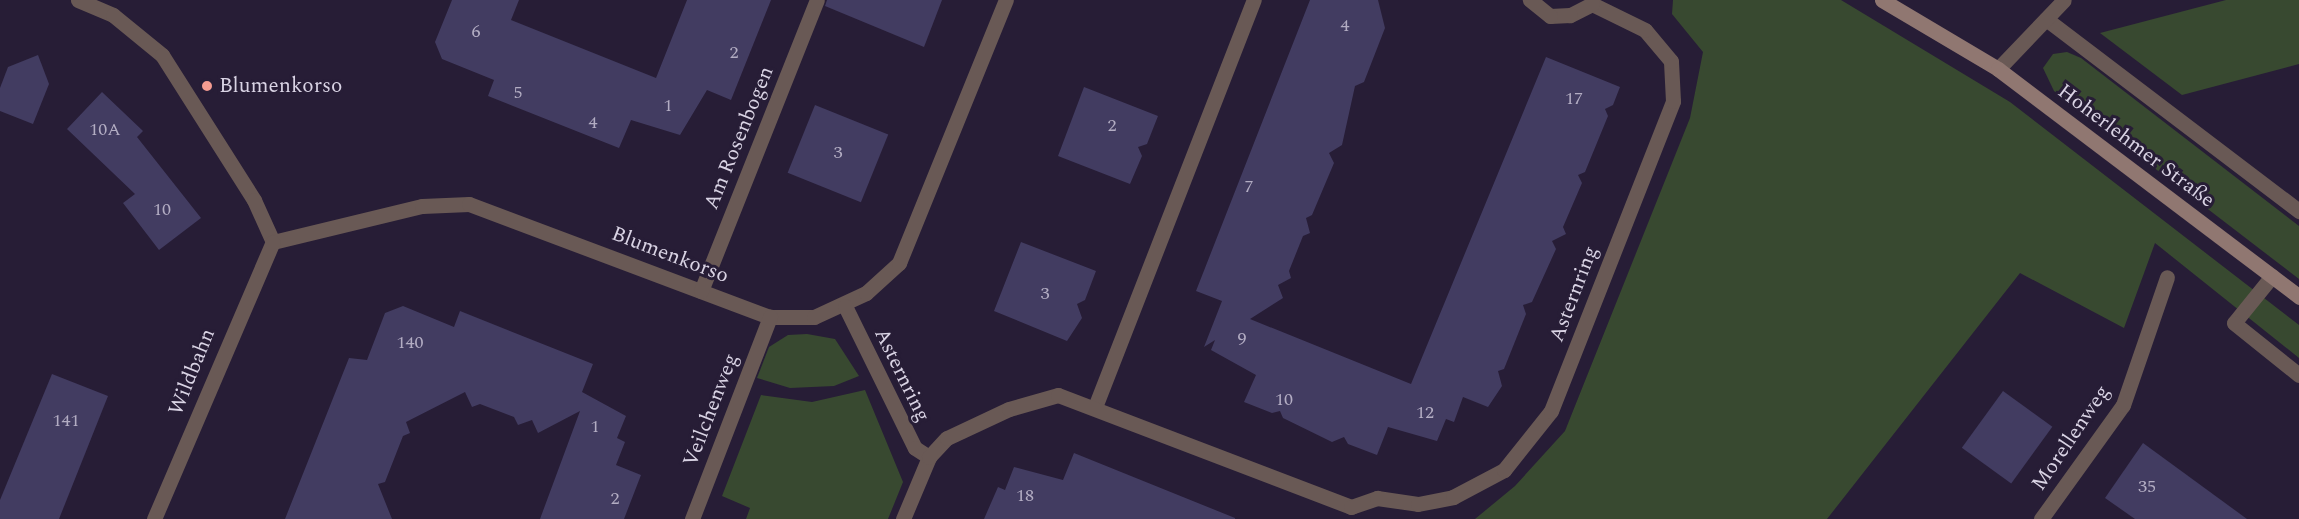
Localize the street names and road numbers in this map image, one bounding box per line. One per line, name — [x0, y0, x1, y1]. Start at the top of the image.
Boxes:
street label: Am Rosenbogen — [699, 63, 779, 213]
street label: Hoherlehmer Straße — [2053, 79, 2219, 213]
street label: Blumenkorso — [608, 221, 732, 289]
street label: Asternring — [1544, 242, 1604, 346]
street label: Asternring — [869, 324, 935, 426]
street label: Wildbahn — [163, 325, 221, 419]
street label: Veilchenweg — [678, 350, 744, 470]
street label: Morellenweg — [2026, 380, 2116, 496]

